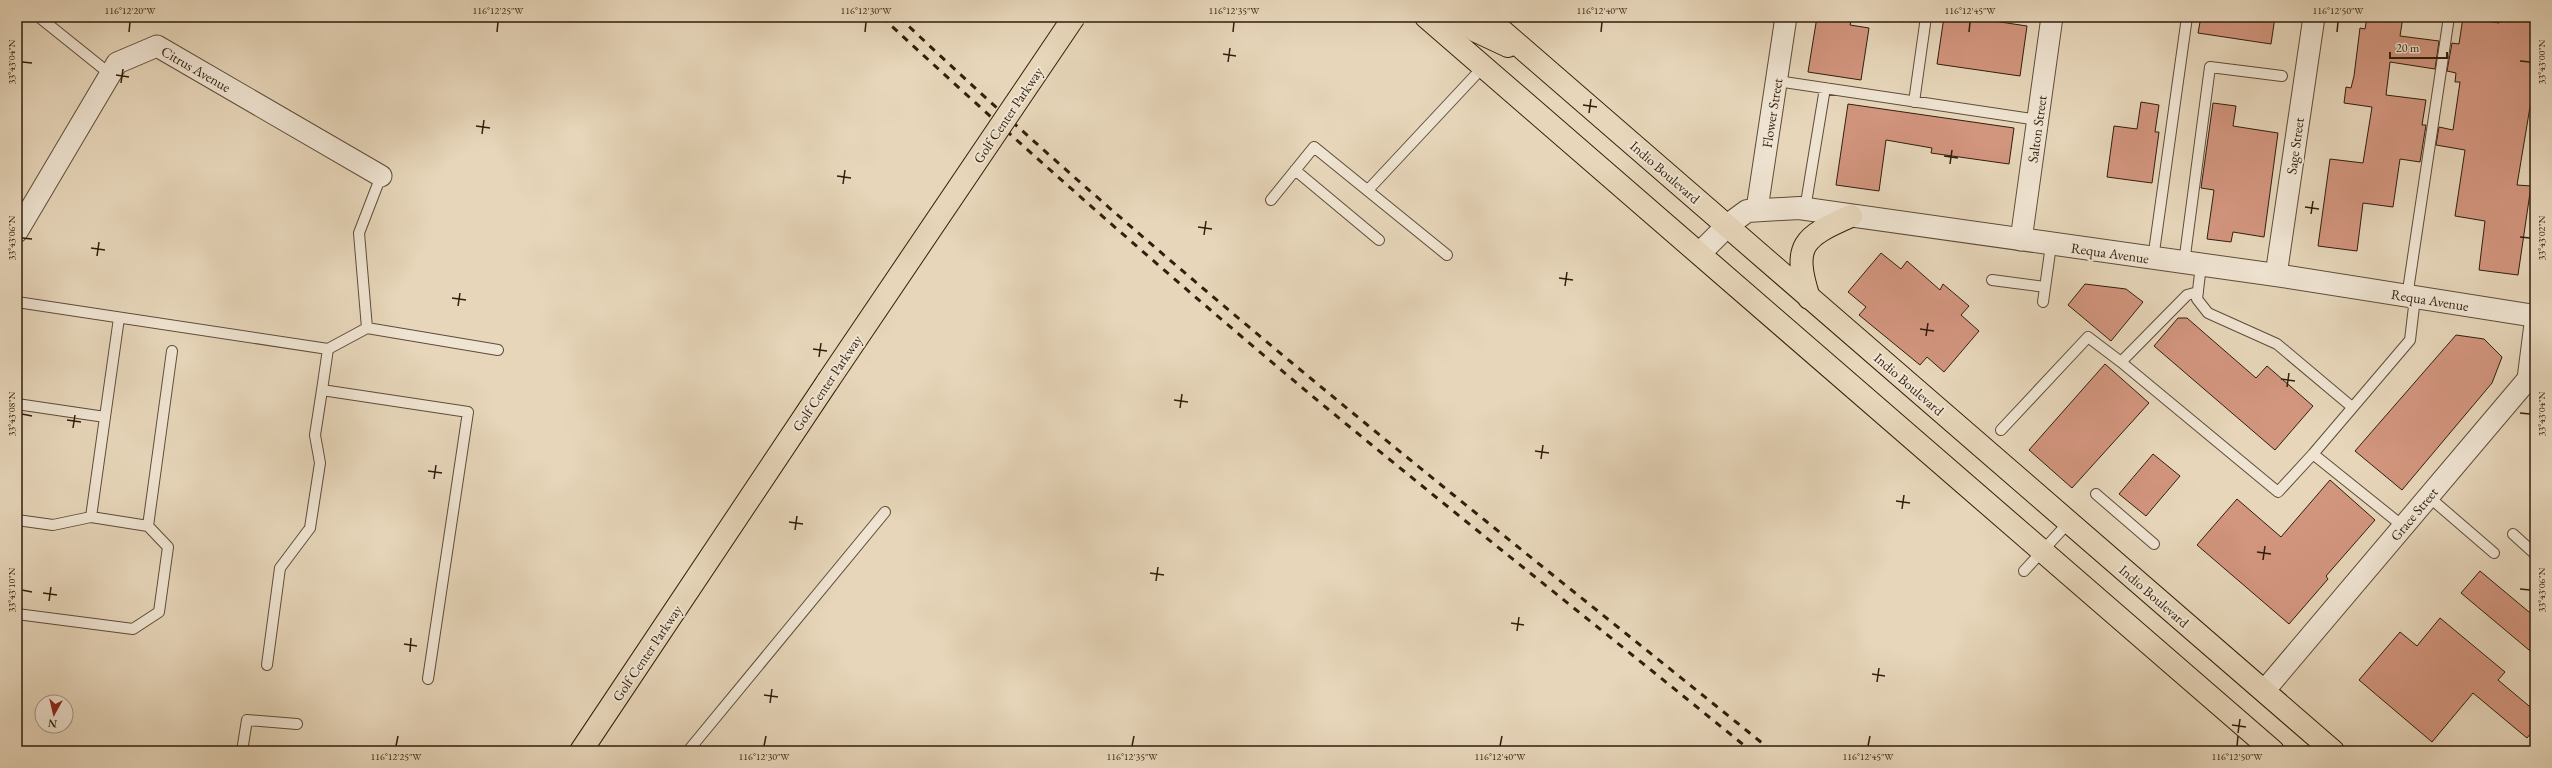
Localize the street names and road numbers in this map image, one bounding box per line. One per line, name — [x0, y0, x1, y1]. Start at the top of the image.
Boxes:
street label: Citrus Avenue — [158, 42, 234, 96]
street label: Golf Center Parkway — [969, 63, 1047, 167]
street label: Flower Street — [1758, 76, 1786, 149]
street label: Salton Street — [2023, 94, 2051, 164]
street label: Sage Street — [2282, 116, 2308, 176]
street label: Indio Boulevard — [1626, 137, 1704, 208]
street label: Requa Avenue — [2070, 239, 2151, 267]
street label: Requa Avenue — [2390, 285, 2471, 315]
street label: Golf Center Parkway — [788, 331, 866, 435]
street label: Indio Boulevard — [1870, 349, 1948, 420]
street label: Grace Street — [2386, 483, 2442, 545]
street label: Indio Boulevard — [2115, 561, 2193, 632]
street label: Golf Center Parkway — [608, 601, 686, 705]

